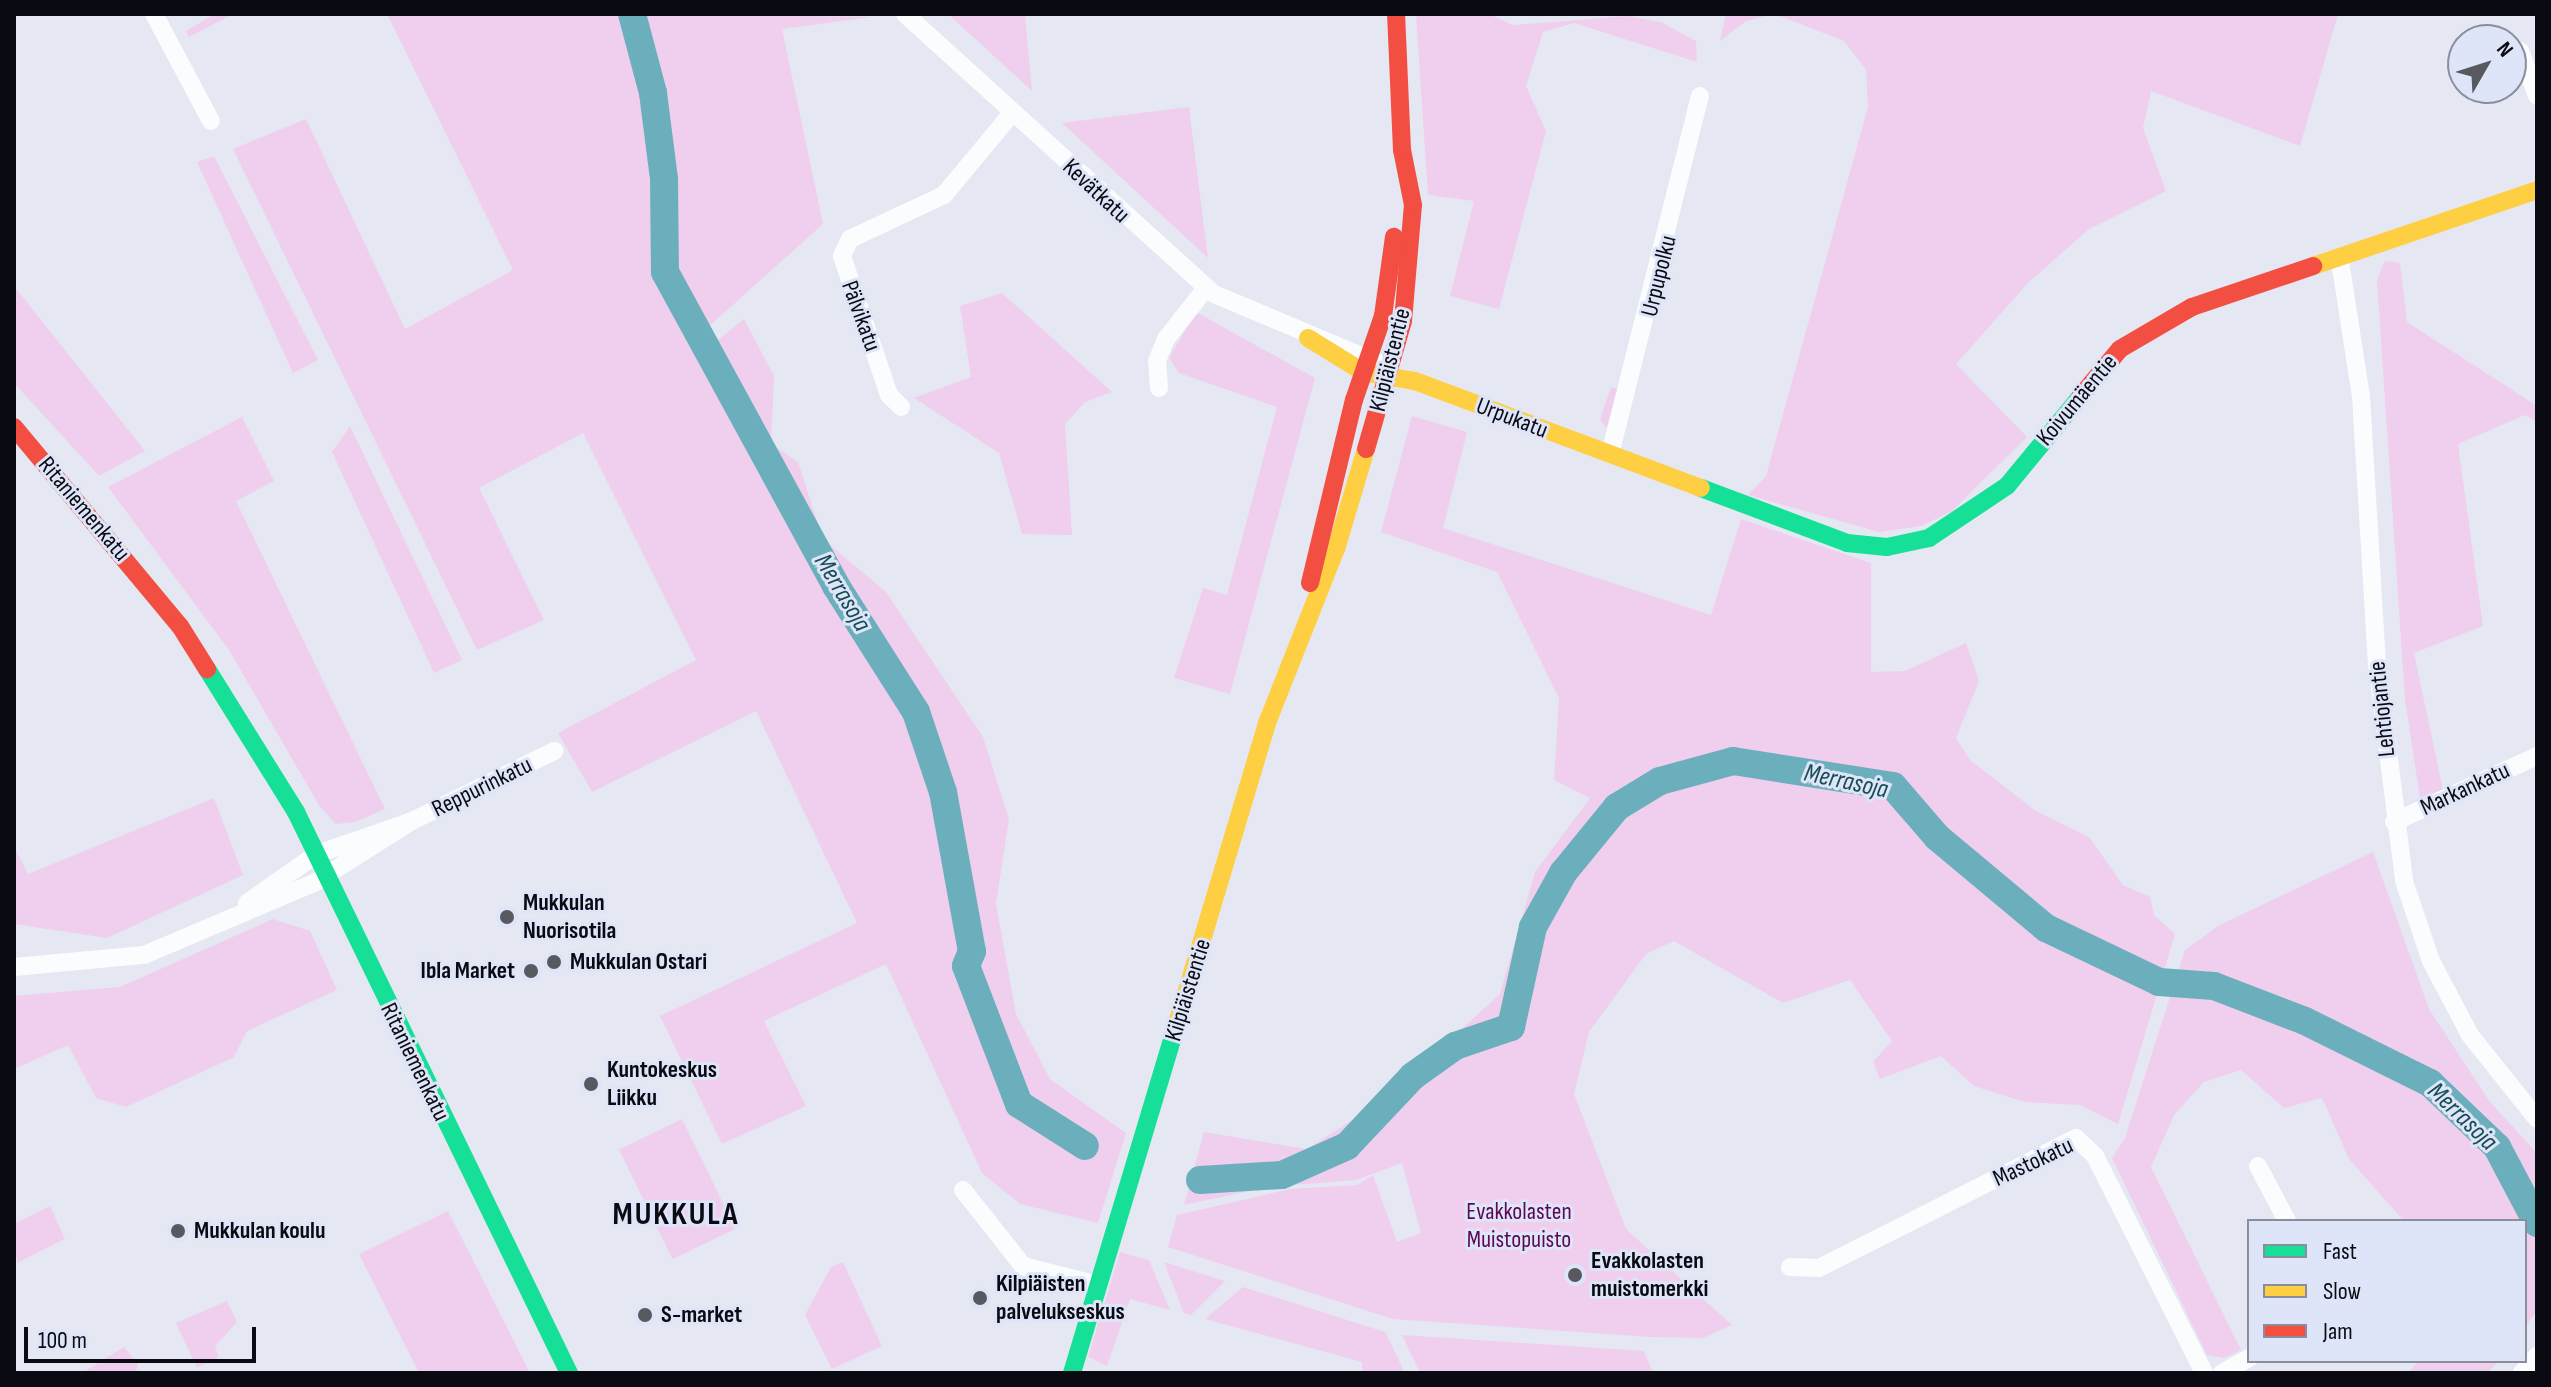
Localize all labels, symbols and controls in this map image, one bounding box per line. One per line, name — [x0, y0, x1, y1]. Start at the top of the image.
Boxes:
north arrow — [2447, 24, 2527, 104]
text: N — [2490, 37, 2519, 63]
street label: Kevätkatu — [1056, 153, 1136, 229]
street label: Urpupolku — [1635, 233, 1683, 319]
street label: Pälvikatu — [835, 277, 887, 355]
street label: Kilpiäistentie — [1363, 305, 1417, 415]
street label: Koivumäentie — [2031, 348, 2123, 452]
street label: Urpukatu — [1472, 391, 1552, 445]
street label: Ritaniemenkatu — [32, 451, 136, 567]
water label: Merrasoja — [807, 549, 877, 637]
street label: Lehtiojantie — [2363, 660, 2401, 758]
street label: Reppurinkatu — [427, 750, 537, 824]
street label: Markankatu — [2416, 756, 2514, 822]
water label: Merrasoja — [1801, 758, 1891, 806]
place label: Mukkulan Nuorisotila — [523, 889, 616, 945]
marker: Mukkulan Nuorisotila — [498, 908, 516, 926]
street label: Kilpiäistentie — [1159, 935, 1217, 1045]
place label: Mukkulan Ostari — [570, 948, 707, 976]
marker: Mukkulan Ostari — [545, 953, 563, 971]
place label: Ibla Market — [421, 957, 515, 985]
marker: Ibla Market — [522, 962, 540, 980]
street label: Ritaniemenkatu — [374, 998, 456, 1126]
place label: Kuntokeskus Liikku — [607, 1056, 717, 1112]
marker: Kuntokeskus Liikku — [582, 1075, 600, 1093]
water label: Merrasoja — [2421, 1076, 2503, 1158]
street label: Mastokatu — [1988, 1131, 2078, 1193]
district label: MUKKULA — [612, 1196, 740, 1234]
park label: Evakkolasten Muistopuisto — [1466, 1198, 1572, 1254]
place label: Mukkulan koulu — [194, 1217, 325, 1245]
legend — [2247, 1219, 2527, 1363]
marker: Mukkulan koulu — [169, 1222, 187, 1240]
text: Fast — [2323, 1237, 2357, 1266]
place label: Evakkolasten muistomerkki — [1591, 1247, 1708, 1303]
marker: Evakkolasten muistomerkki — [1566, 1266, 1584, 1284]
place label: Kilpiäisten palvelukseskus — [996, 1270, 1125, 1326]
text: Slow — [2323, 1277, 2361, 1306]
marker: Kilpiäisten palvelukseskus — [971, 1289, 989, 1307]
place label: S-market — [661, 1301, 742, 1329]
marker: S-market — [636, 1306, 654, 1324]
scale bar — [28, 1311, 260, 1361]
text: Jam — [2323, 1317, 2353, 1346]
text: 100 m — [38, 1326, 87, 1355]

